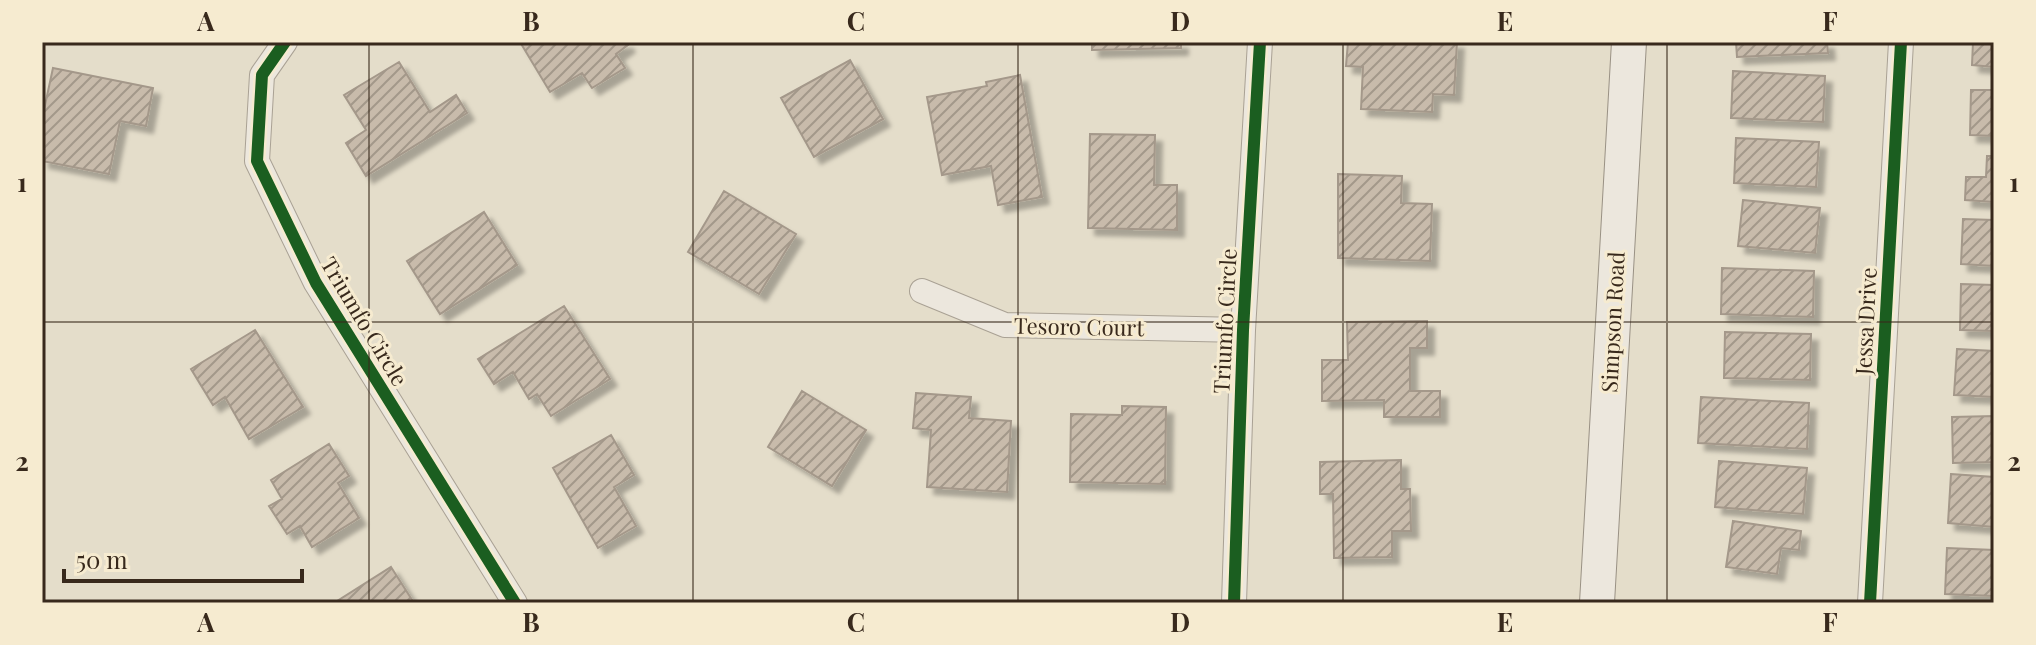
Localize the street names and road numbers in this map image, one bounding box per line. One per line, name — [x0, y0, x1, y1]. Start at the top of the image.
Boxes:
street label: Triumfo Circle — [1205, 248, 1243, 394]
street label: Simpson Road — [1593, 250, 1631, 393]
street label: Triumfo Circle — [315, 251, 415, 391]
street label: Jessa Drive — [1847, 266, 1883, 377]
street label: Tesoro Court — [1014, 310, 1146, 342]

